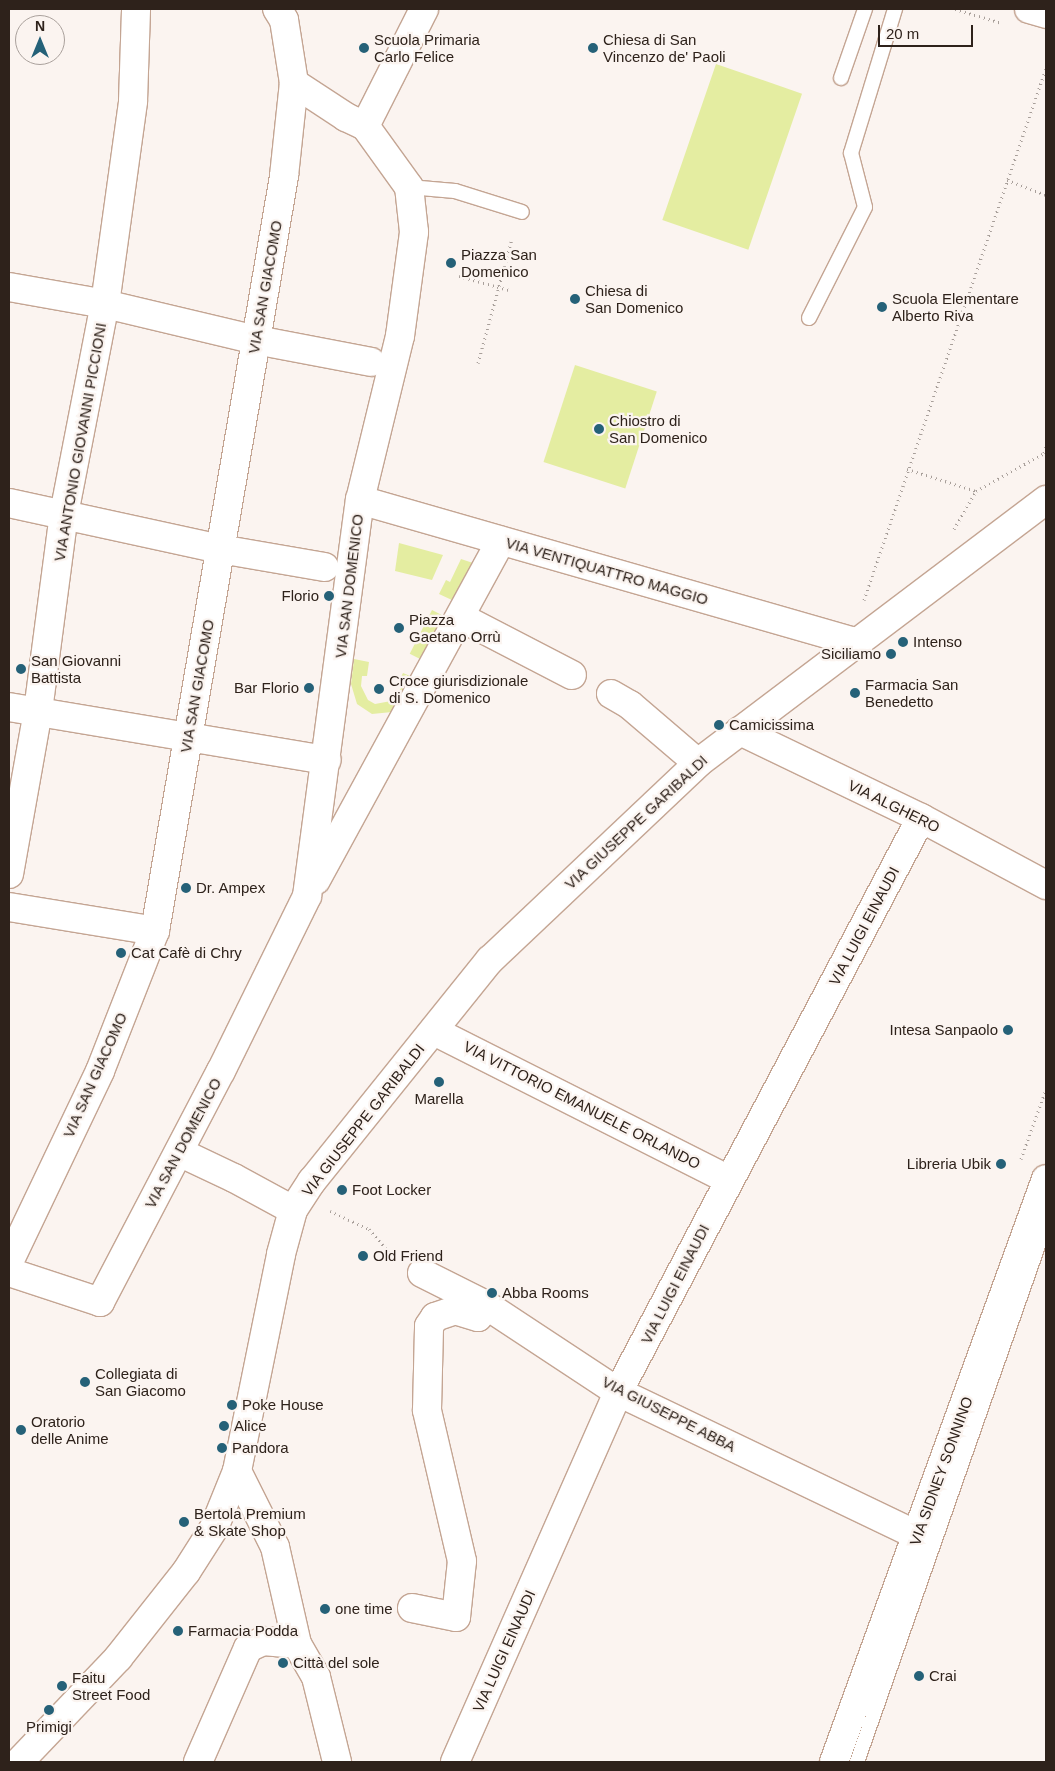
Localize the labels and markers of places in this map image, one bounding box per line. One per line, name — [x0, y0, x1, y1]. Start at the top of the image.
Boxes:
place label: Scuola Primaria Carlo Felice — [374, 30, 480, 65]
place label: Chiesa di San Vincenzo de' Paoli — [603, 30, 726, 65]
marker: Scuola Primaria Carlo Felice — [358, 42, 370, 54]
marker: Chiesa di San Vincenzo de' Paoli — [587, 42, 599, 54]
place label: Piazza San Domenico — [461, 245, 537, 280]
marker: Piazza San Domenico — [445, 257, 457, 269]
place label: Chiesa di San Domenico — [585, 281, 683, 316]
place label: Scuola Elementare Alberto Riva — [892, 289, 1019, 324]
marker: Chiesa di San Domenico — [569, 293, 581, 305]
marker: Scuola Elementare Alberto Riva — [876, 301, 888, 313]
place label: Chiostro di San Domenico — [609, 411, 707, 446]
marker: Chiostro di San Domenico — [593, 423, 605, 435]
place label: Florio — [281, 587, 319, 605]
marker: Florio — [323, 590, 335, 602]
place label: Piazza Gaetano Orrù — [409, 610, 501, 645]
marker: Piazza Gaetano Orrù — [393, 622, 405, 634]
place label: Intenso — [913, 633, 962, 651]
marker: Intenso — [897, 636, 909, 648]
place label: Siciliamo — [821, 645, 881, 663]
marker: Siciliamo — [885, 648, 897, 660]
place label: San Giovanni Battista — [31, 651, 121, 686]
marker: San Giovanni Battista — [15, 663, 27, 675]
place label: Croce giurisdizionale di S. Domenico — [389, 671, 528, 706]
place label: Farmacia San Benedetto — [865, 675, 958, 710]
place label: Bar Florio — [234, 679, 299, 697]
marker: Bar Florio — [303, 682, 315, 694]
marker: Croce giurisdizionale di S. Domenico — [373, 683, 385, 695]
marker: Farmacia San Benedetto — [849, 687, 861, 699]
place label: Camicissima — [729, 716, 814, 734]
marker: Camicissima — [713, 719, 725, 731]
place label: Dr. Ampex — [196, 879, 266, 897]
marker: Dr. Ampex — [180, 882, 192, 894]
place label: Cat Cafè di Chry — [131, 944, 242, 962]
marker: Cat Cafè di Chry — [115, 947, 127, 959]
place label: Intesa Sanpaolo — [890, 1021, 998, 1039]
marker: Intesa Sanpaolo — [1002, 1024, 1014, 1036]
marker: Marella — [433, 1076, 445, 1088]
place label: Marella — [414, 1090, 464, 1108]
place label: Libreria Ubik — [907, 1155, 991, 1173]
marker: Libreria Ubik — [995, 1158, 1007, 1170]
place label: Foot Locker — [352, 1181, 431, 1199]
marker: Foot Locker — [336, 1184, 348, 1196]
place label: Old Friend — [373, 1247, 443, 1265]
marker: Old Friend — [357, 1250, 369, 1262]
place label: Abba Rooms — [502, 1284, 589, 1302]
marker: Abba Rooms — [486, 1287, 498, 1299]
place label: Collegiata di San Giacomo — [95, 1364, 186, 1399]
marker: Collegiata di San Giacomo — [79, 1376, 91, 1388]
place label: Poke House — [242, 1396, 324, 1414]
marker: Poke House — [226, 1399, 238, 1411]
place label: Oratorio delle Anime — [31, 1412, 109, 1447]
place label: Alice — [234, 1417, 267, 1435]
marker: Alice — [218, 1420, 230, 1432]
marker: Oratorio delle Anime — [15, 1424, 27, 1436]
place label: Pandora — [232, 1439, 289, 1457]
marker: Pandora — [216, 1442, 228, 1454]
place label: Bertola Premium & Skate Shop — [194, 1504, 306, 1539]
marker: Bertola Premium & Skate Shop — [178, 1516, 190, 1528]
place label: one time — [335, 1600, 393, 1618]
marker: one time — [319, 1603, 331, 1615]
place label: Farmacia Podda — [188, 1622, 298, 1640]
marker: Farmacia Podda — [172, 1625, 184, 1637]
place label: Città del sole — [293, 1654, 380, 1672]
marker: Città del sole — [277, 1657, 289, 1669]
place label: Crai — [929, 1667, 957, 1685]
place label: Faitu Street Food — [72, 1668, 150, 1703]
marker: Crai — [913, 1670, 925, 1682]
marker: Faitu Street Food — [56, 1680, 68, 1692]
marker: Primigi — [43, 1704, 55, 1716]
place label: Primigi — [26, 1718, 72, 1736]

